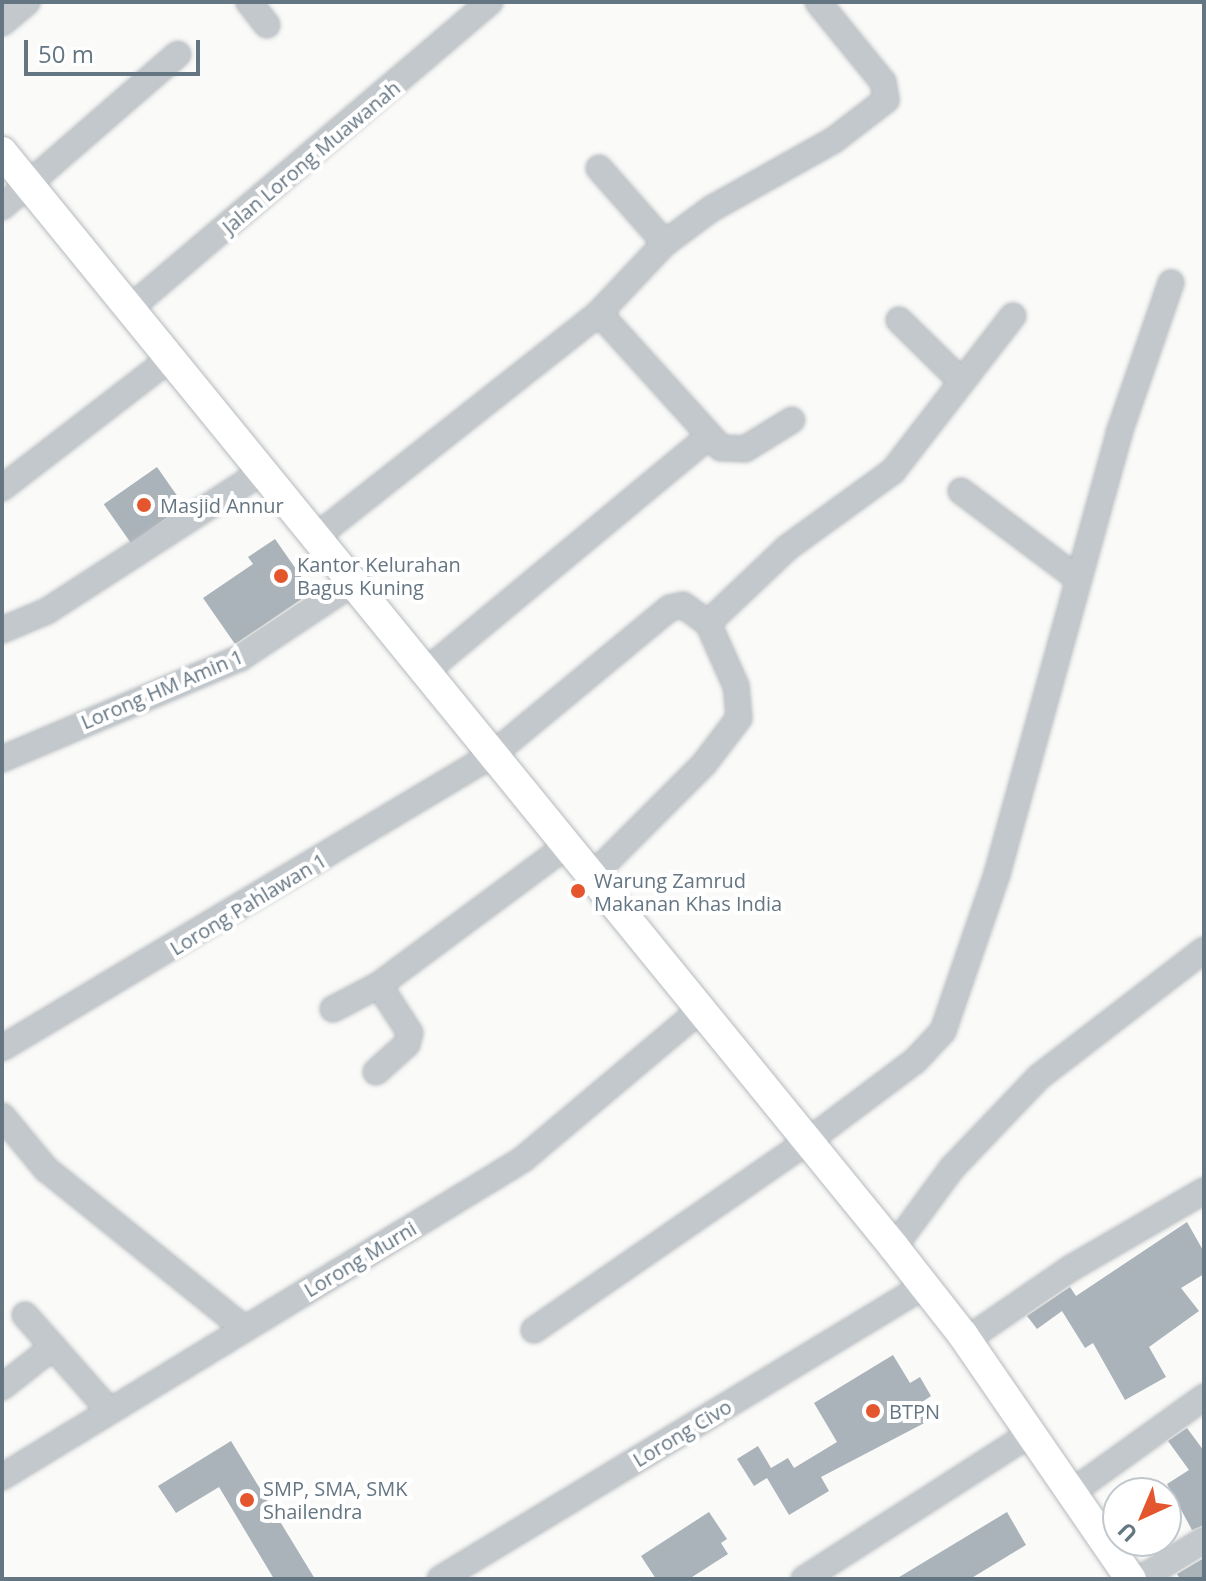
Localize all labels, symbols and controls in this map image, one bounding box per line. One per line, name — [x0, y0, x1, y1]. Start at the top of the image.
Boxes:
scale bar — [28, 24, 204, 74]
text: 50 m — [38, 37, 94, 70]
street label: Jalan Lorong Muawanah — [217, 76, 405, 238]
place label: Masjid Annur — [160, 493, 284, 517]
marker: Masjid Annur — [135, 496, 153, 514]
place label: Kantor Kelurahan Bagus Kuning — [297, 552, 461, 599]
marker: Kantor Kelurahan Bagus Kuning — [272, 567, 290, 585]
street label: Lorong HM Amin 1 — [77, 644, 247, 734]
street label: Lorong Pahlawan 1 — [165, 848, 331, 960]
place label: Warung Zamrud Makanan Khas India — [594, 868, 782, 915]
marker: Warung Zamrud Makanan Khas India — [569, 882, 587, 900]
street label: Lorong Murni — [300, 1216, 420, 1302]
street label: Lorong Civo — [628, 1394, 736, 1472]
place label: BTPN — [889, 1399, 940, 1423]
marker: BTPN — [864, 1402, 882, 1420]
place label: SMP, SMA, SMK Shailendra — [263, 1476, 408, 1523]
north arrow — [1102, 1477, 1182, 1557]
marker: SMP, SMA, SMK Shailendra — [238, 1491, 256, 1509]
text: U — [1110, 1516, 1143, 1549]

